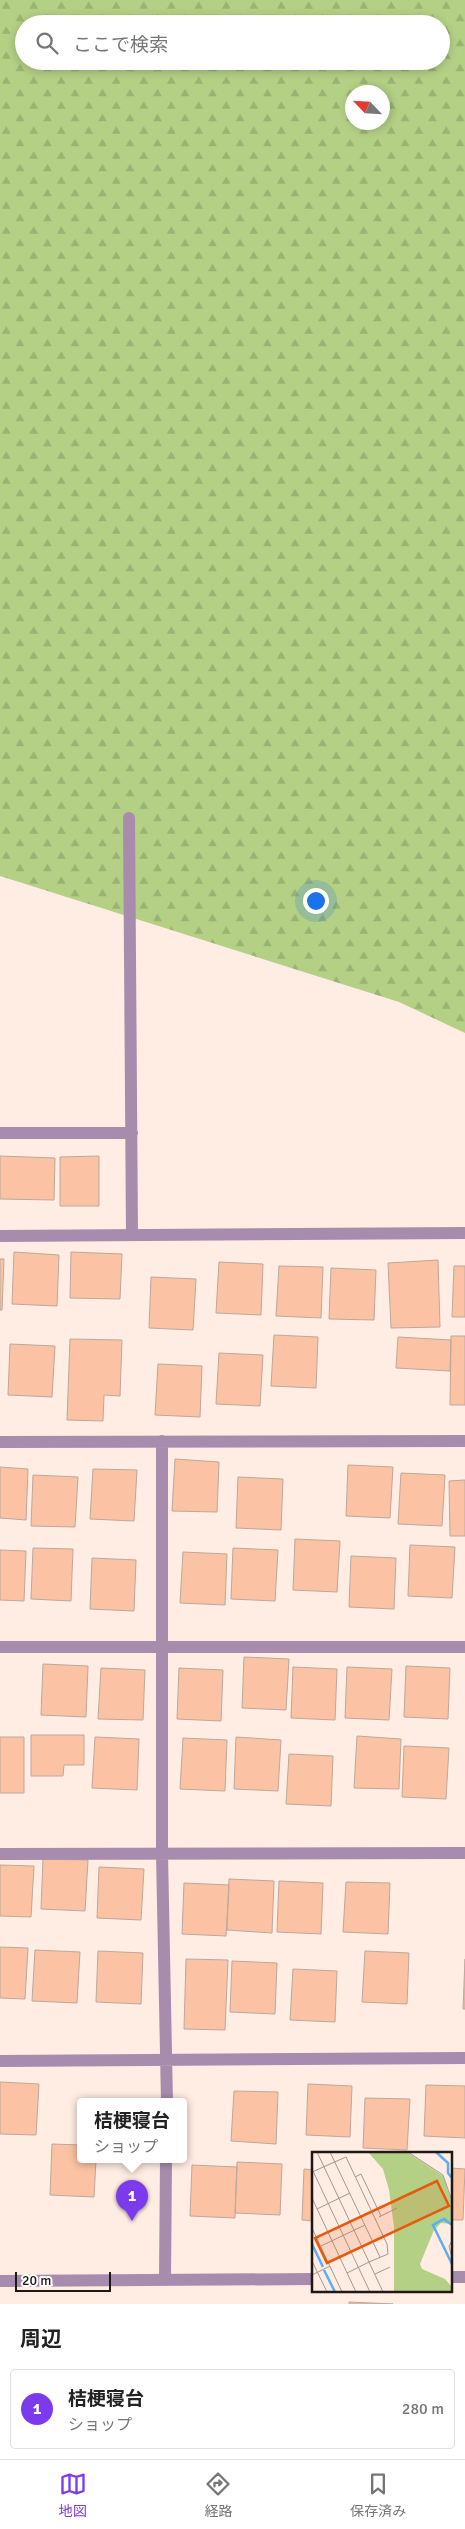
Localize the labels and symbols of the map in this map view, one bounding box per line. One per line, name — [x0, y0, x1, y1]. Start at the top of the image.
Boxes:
north arrow — [345, 85, 390, 130]
your location — [303, 888, 329, 914]
inset map — [312, 2152, 452, 2292]
pin: 1 — [116, 2180, 148, 2221]
scale bar — [15, 2269, 111, 2292]

